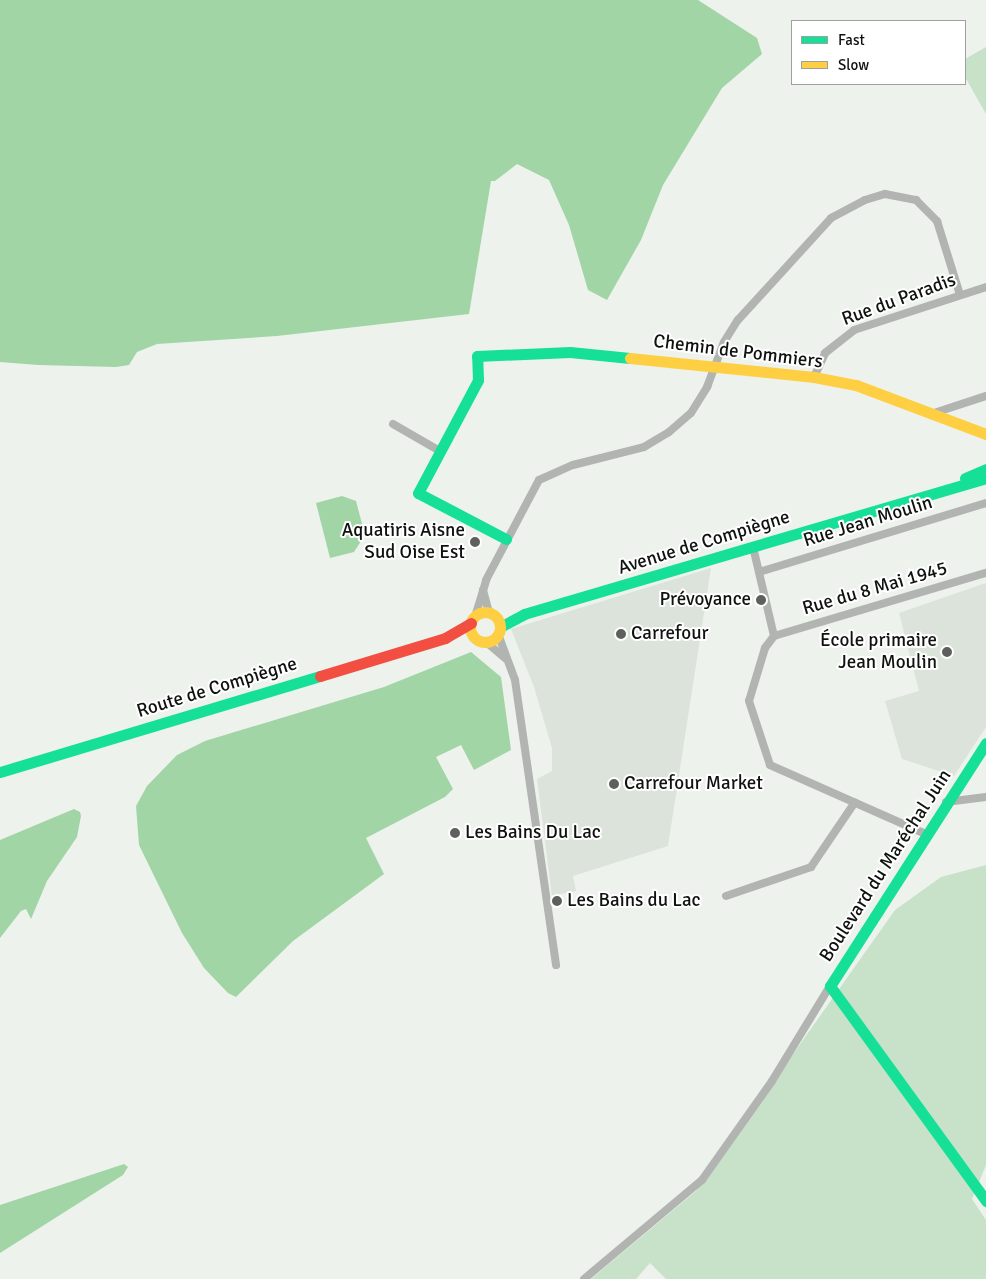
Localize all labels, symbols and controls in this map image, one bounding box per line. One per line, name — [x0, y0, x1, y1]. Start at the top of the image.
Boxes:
legend — [791, 20, 966, 85]
text: Fast — [838, 31, 865, 49]
text: Slow — [838, 56, 869, 74]
street label: Rue du Paradis — [839, 269, 959, 331]
street label: Chemin de Pommiers — [652, 330, 824, 374]
street label: Rue Jean Moulin — [801, 492, 935, 552]
street label: Avenue de Compiègne — [615, 506, 793, 580]
place label: Aquatiris Aisne Sud Oise Est — [342, 520, 465, 564]
marker: Aquatiris Aisne Sud Oise Est — [469, 536, 481, 548]
street label: Rue du 8 Mai 1945 — [800, 557, 950, 621]
place label: Prévoyance — [660, 589, 751, 611]
marker: Prévoyance — [755, 594, 767, 606]
place label: Carrefour — [631, 623, 709, 645]
marker: Carrefour — [615, 628, 627, 640]
place label: École primaire Jean Moulin — [820, 630, 937, 674]
marker: École primaire Jean Moulin — [941, 646, 953, 658]
street label: Route de Compiègne — [134, 653, 300, 723]
street label: Boulevard du Maréchal Juin — [815, 766, 957, 966]
place label: Carrefour Market — [624, 773, 763, 795]
marker: Carrefour Market — [608, 778, 620, 790]
place label: Les Bains Du Lac — [465, 822, 601, 844]
marker: Les Bains Du Lac — [449, 827, 461, 839]
place label: Les Bains du Lac — [567, 890, 700, 912]
marker: Les Bains du Lac — [551, 895, 563, 907]

